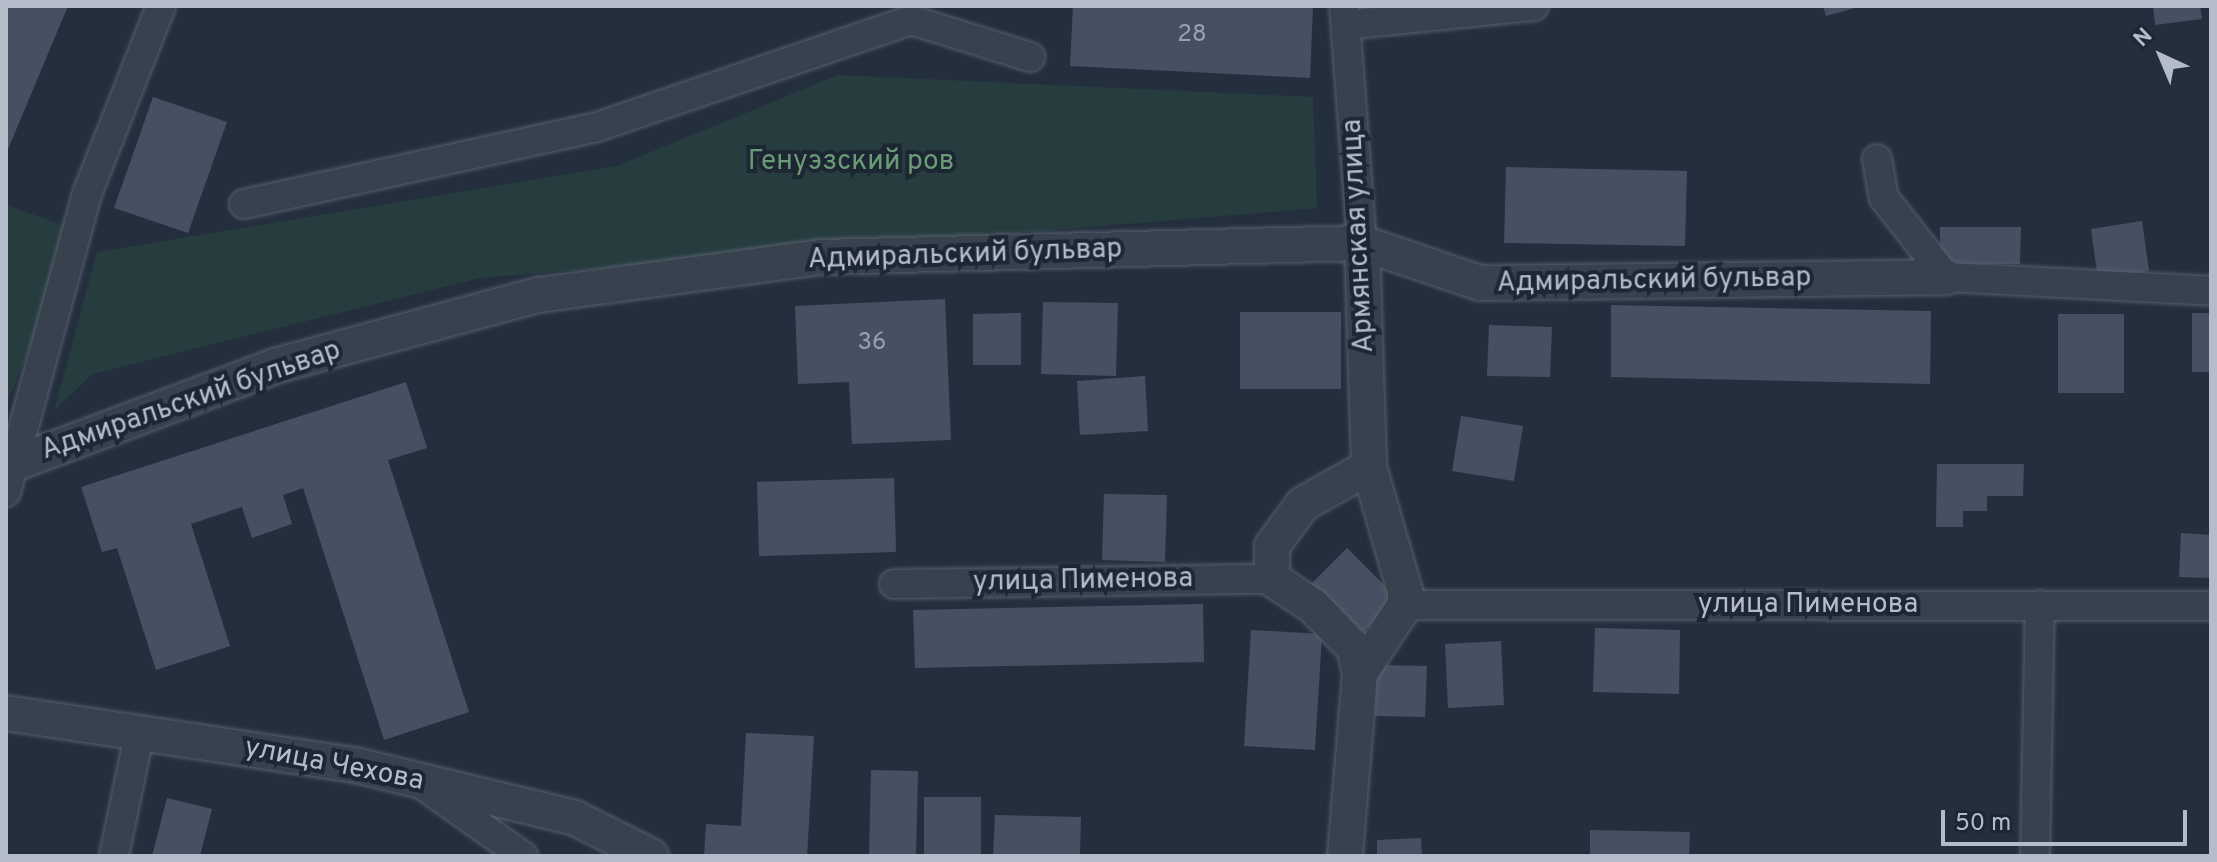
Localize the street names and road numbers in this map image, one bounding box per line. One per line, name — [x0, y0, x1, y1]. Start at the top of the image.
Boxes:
street label: Армянская улица — [1336, 118, 1382, 354]
street label: Адмиральский бульвар — [807, 233, 1123, 277]
street label: Адмиральский бульвар — [1496, 261, 1812, 301]
street label: Адмиральский бульвар — [37, 334, 345, 468]
street label: улица Пименова — [973, 562, 1193, 600]
street label: улица Пименова — [1698, 588, 1918, 622]
street label: улица Чехова — [242, 731, 426, 799]

